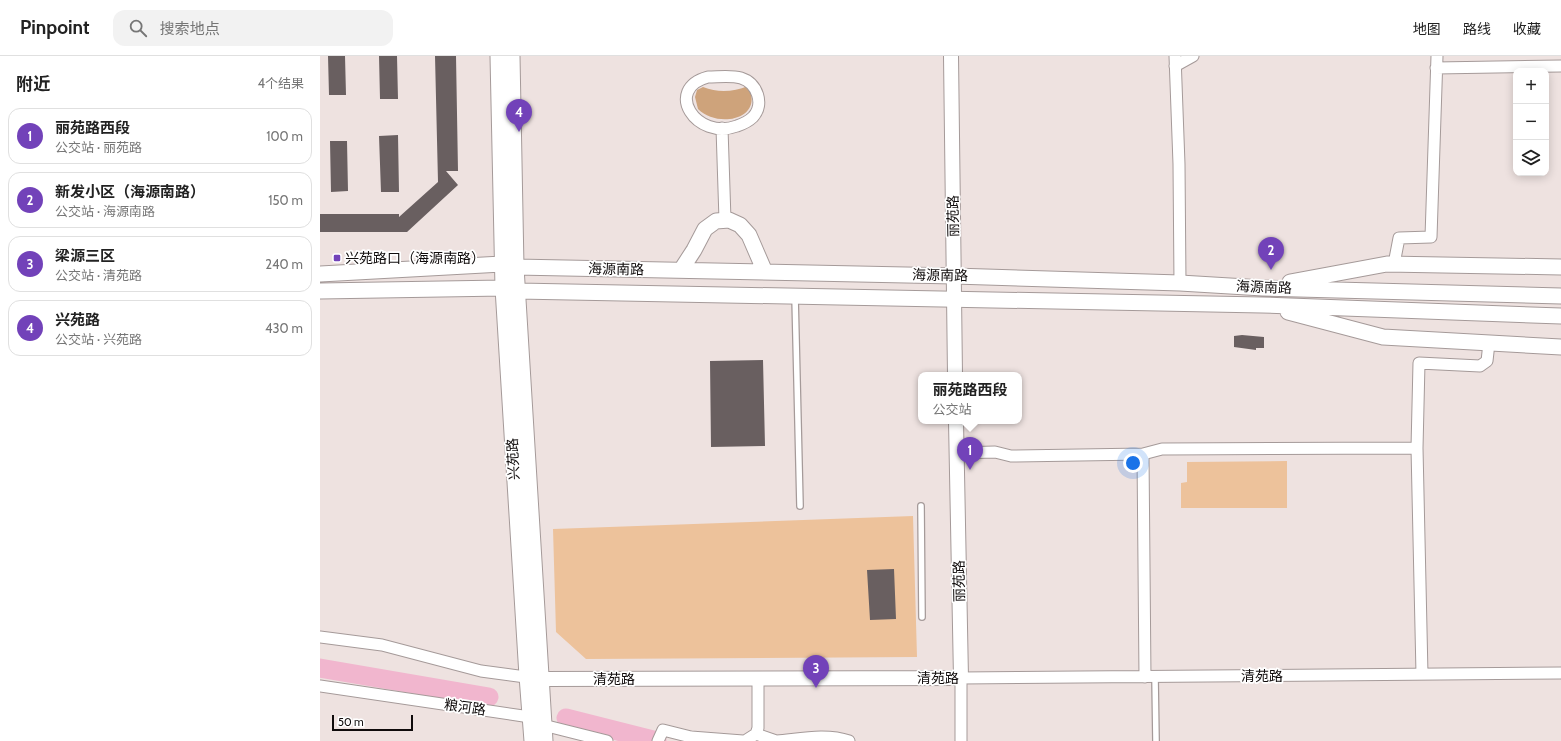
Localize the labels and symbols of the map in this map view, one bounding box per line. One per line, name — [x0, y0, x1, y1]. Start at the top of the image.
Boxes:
pin: 4 — [506, 99, 532, 132]
street label: 丽苑路 — [944, 195, 962, 237]
pin: 2 — [1258, 237, 1284, 270]
place label: 兴苑路口（海源南路） — [345, 249, 485, 267]
marker: 兴苑路口（海源南路） — [332, 253, 342, 263]
street label: 海源南路 — [588, 260, 644, 278]
street label: 海源南路 — [912, 266, 968, 284]
street label: 海源南路 — [1236, 277, 1292, 297]
pin: 1 — [957, 437, 983, 470]
street label: 兴苑路 — [503, 438, 523, 480]
your location — [1123, 453, 1143, 473]
street label: 丽苑路 — [950, 560, 968, 602]
pin: 3 — [803, 655, 829, 688]
street label: 清苑路 — [1241, 667, 1283, 685]
street label: 清苑路 — [917, 669, 959, 687]
street label: 清苑路 — [593, 670, 635, 688]
street label: 粮河路 — [443, 695, 487, 719]
scale bar — [332, 713, 413, 732]

